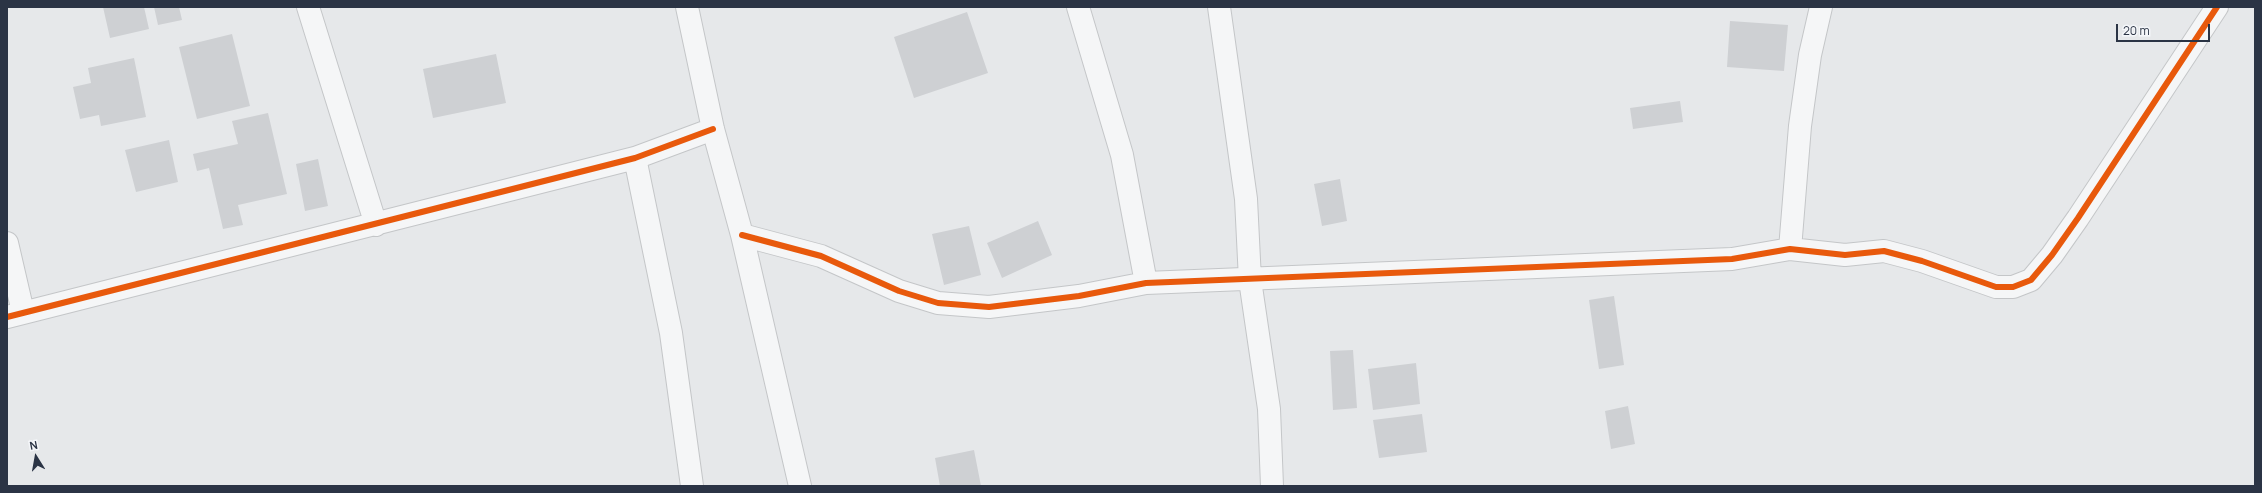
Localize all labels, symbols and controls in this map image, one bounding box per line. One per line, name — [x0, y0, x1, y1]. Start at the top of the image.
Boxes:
scale bar — [2118, 16, 2212, 42]
text: 20 m — [2123, 22, 2150, 39]
north arrow — [16, 437, 56, 477]
text: N — [28, 437, 39, 453]

